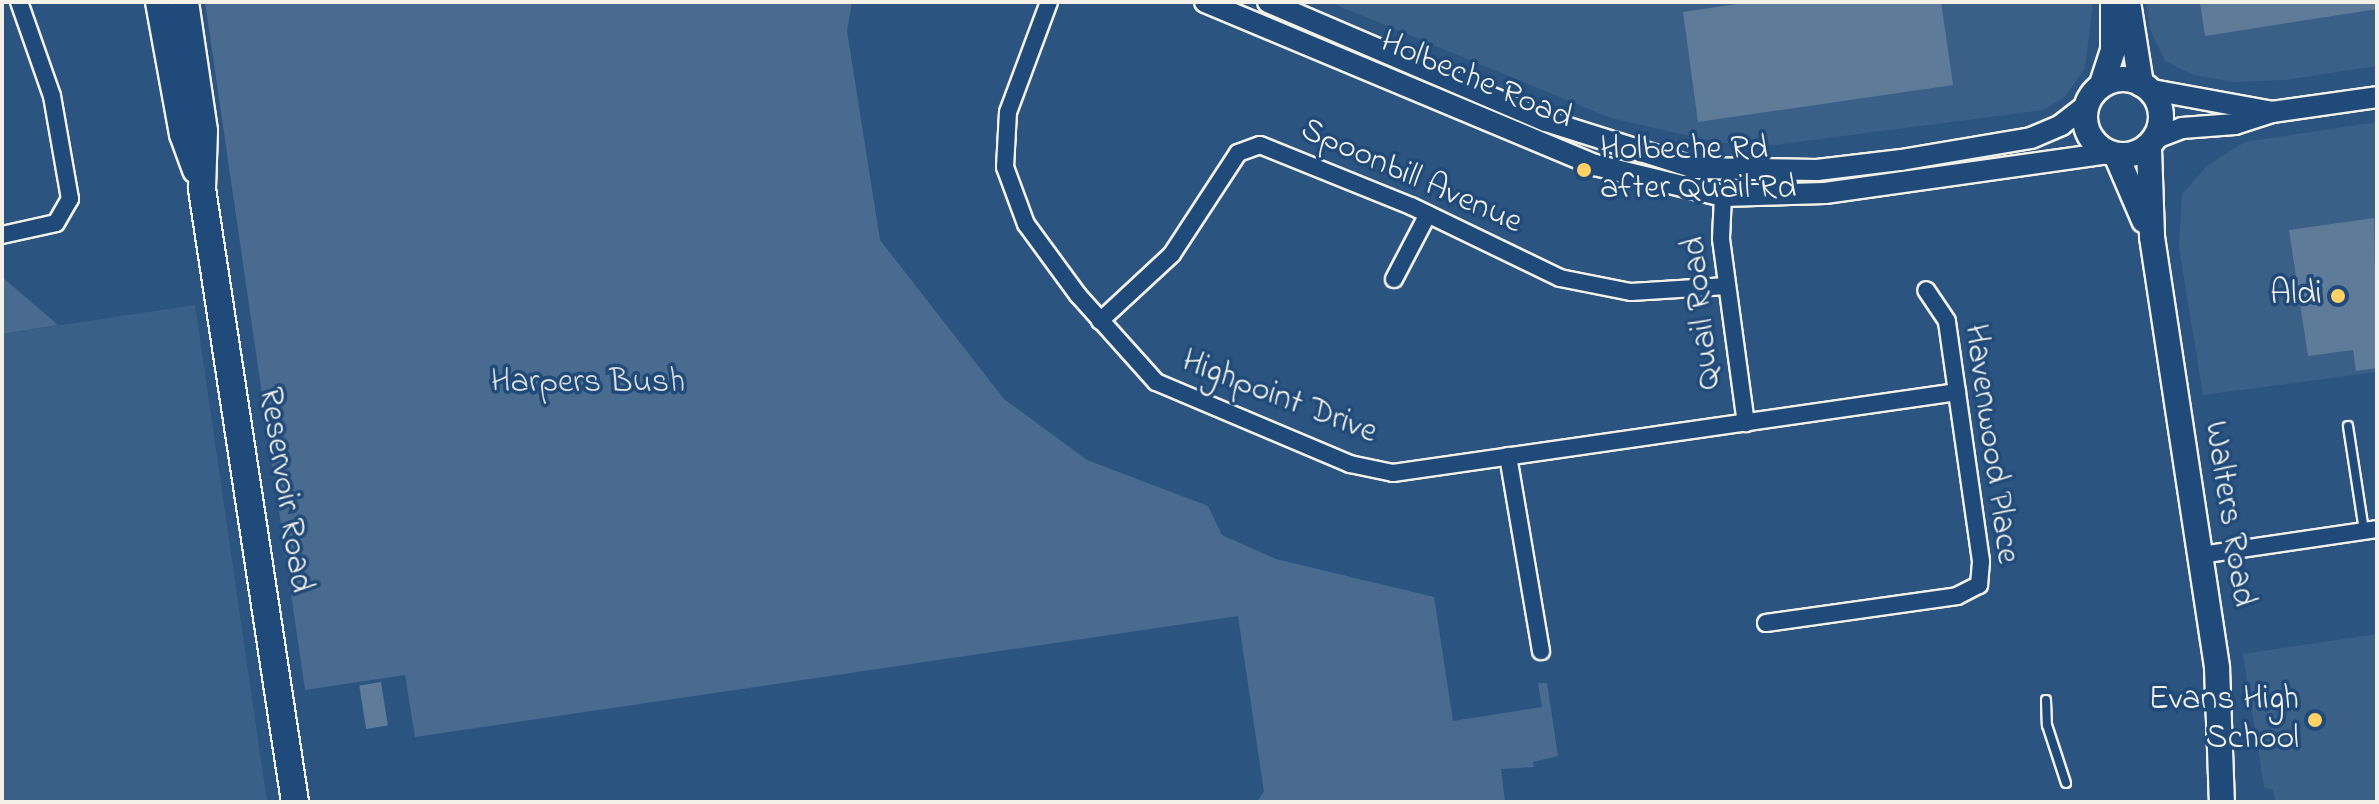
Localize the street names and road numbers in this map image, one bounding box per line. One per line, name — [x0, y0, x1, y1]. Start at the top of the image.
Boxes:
street label: Holbeche Road — [1374, 22, 1578, 140]
street label: Spoonbill Avenue — [1294, 110, 1528, 244]
street label: Quail Road — [1675, 234, 1731, 392]
street label: Havenwood Place — [1953, 322, 2027, 566]
street label: Highpoint Drive — [1176, 342, 1382, 454]
street label: Reservoir Road — [248, 385, 320, 595]
street label: Walters Road — [2193, 418, 2263, 610]

